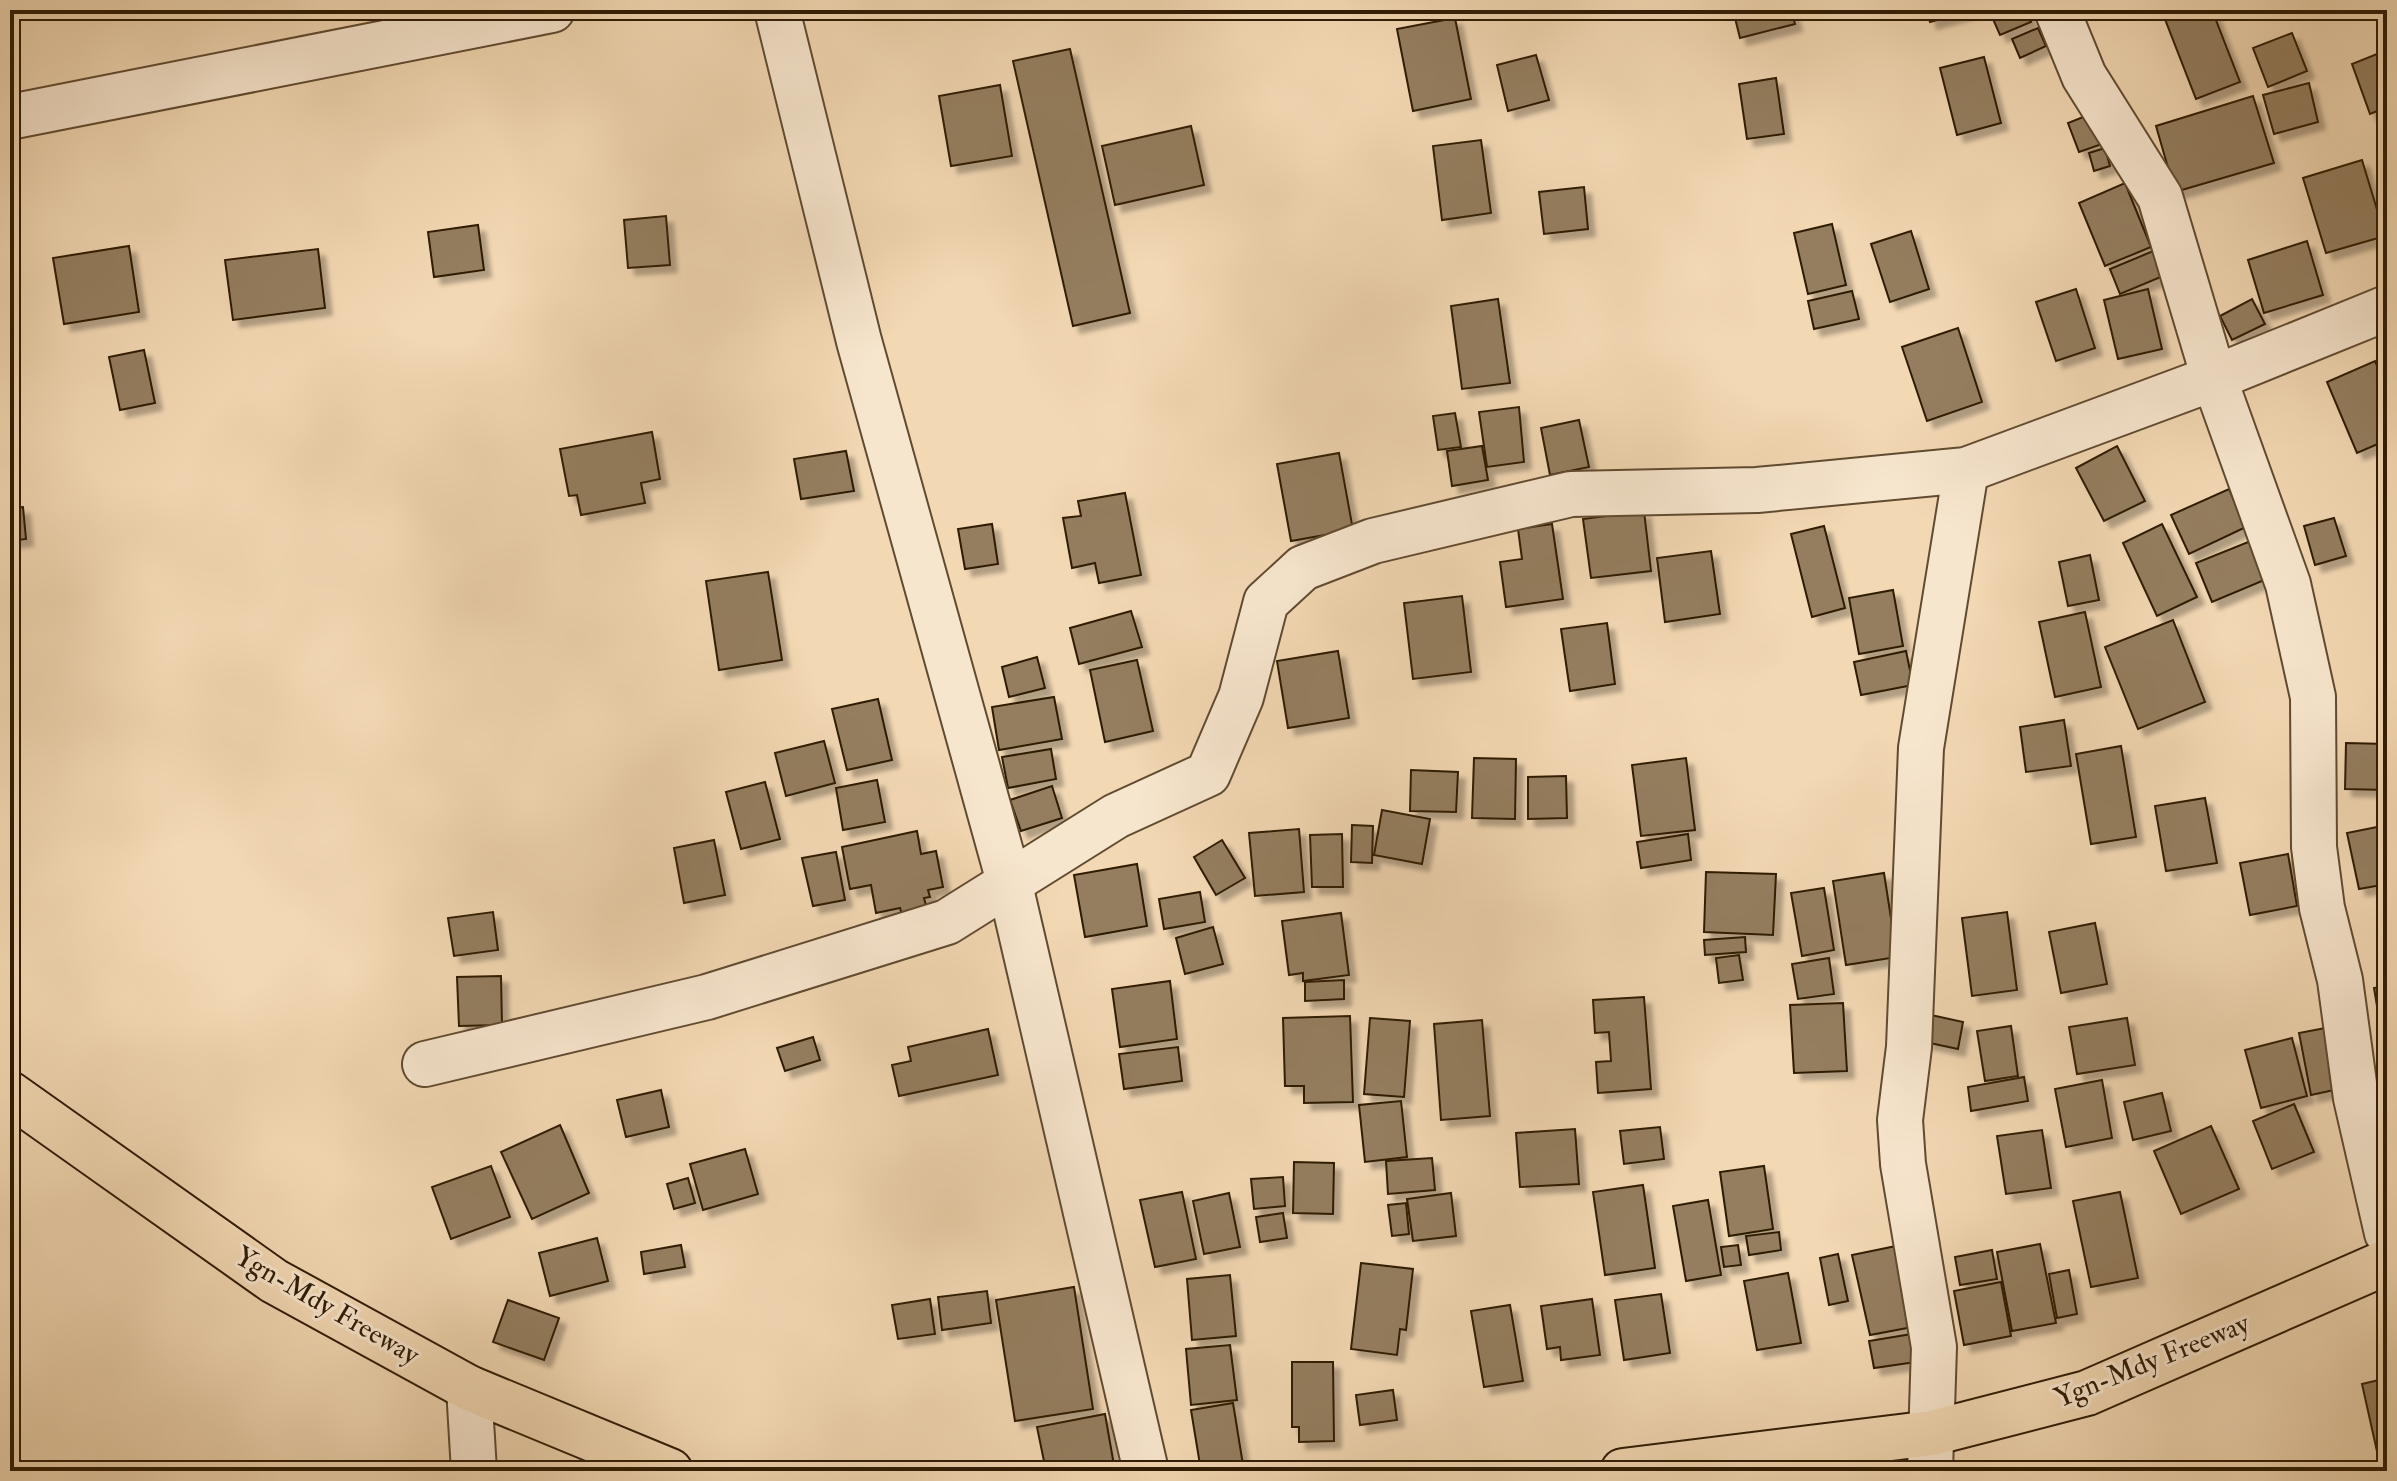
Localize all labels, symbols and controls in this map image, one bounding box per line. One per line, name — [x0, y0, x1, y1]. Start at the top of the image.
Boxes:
street label: Ygn-Mdy Freeway — [229, 1239, 426, 1373]
street label: Ygn-Mdy Freeway — [2049, 1306, 2255, 1416]

